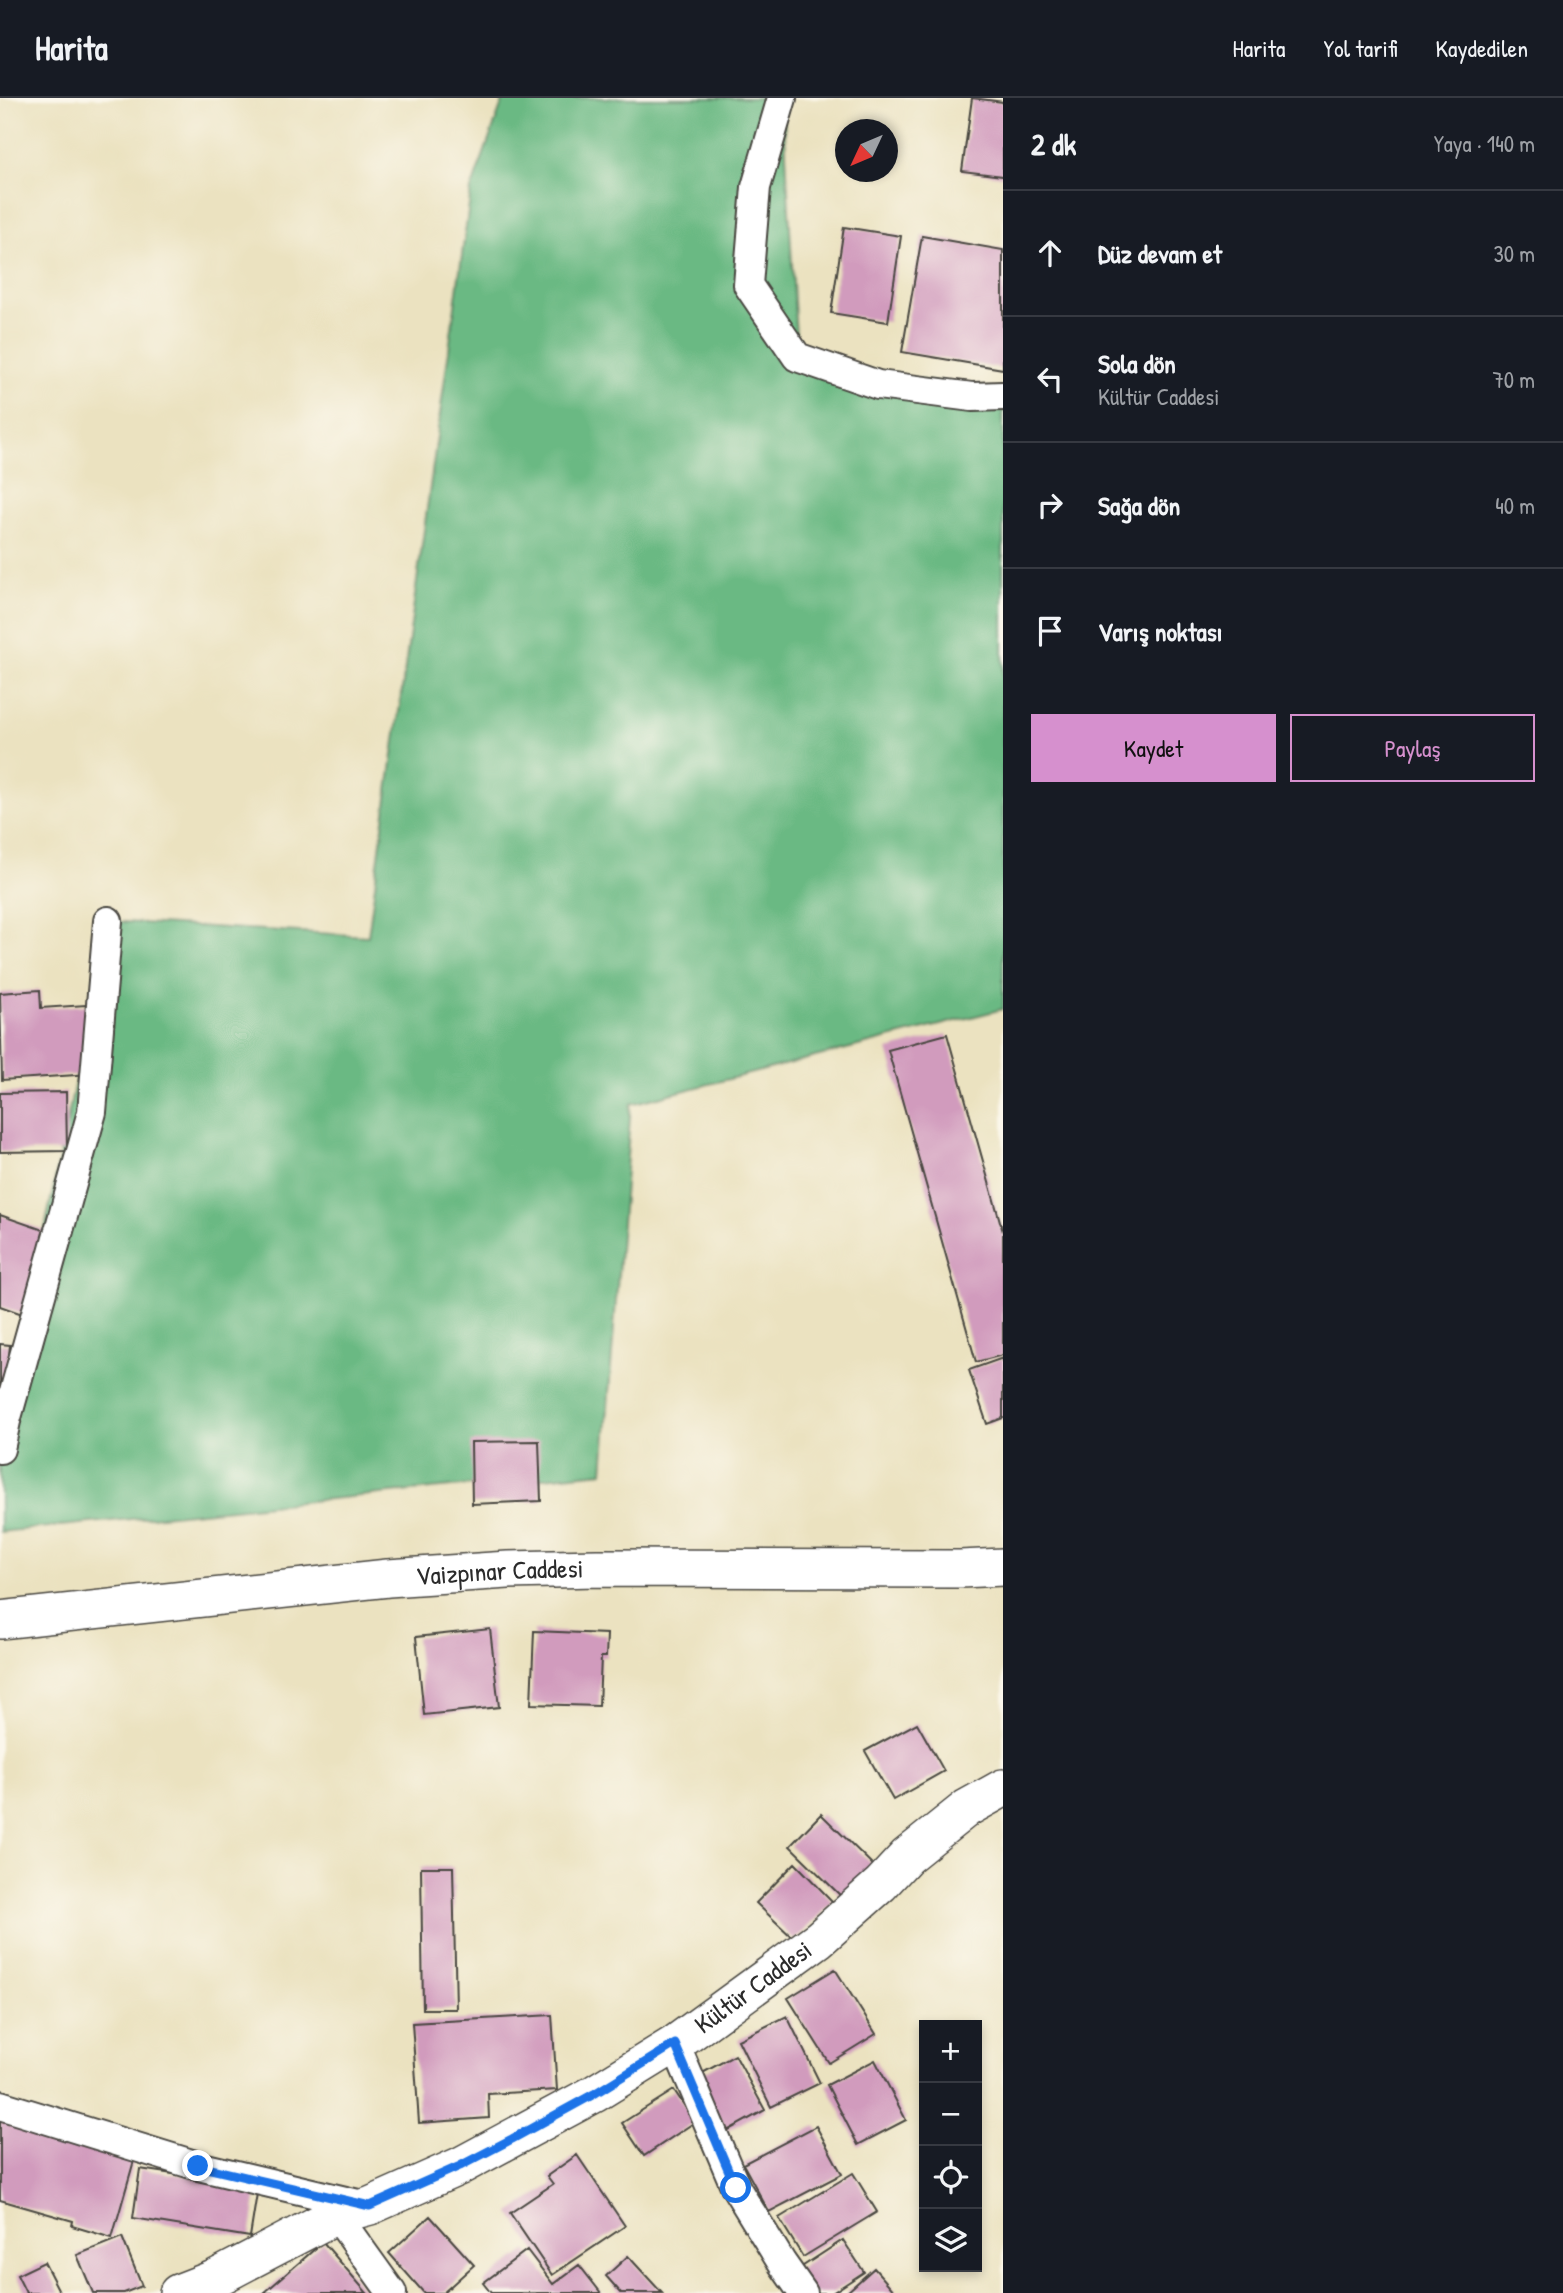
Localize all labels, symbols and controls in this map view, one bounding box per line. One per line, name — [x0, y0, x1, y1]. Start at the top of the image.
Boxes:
text: Harita — [35, 26, 108, 70]
text: Harita — [1232, 32, 1285, 64]
text: Yol tarifi — [1323, 32, 1397, 64]
text: Kaydedilen — [1435, 32, 1528, 64]
north arrow — [835, 119, 898, 182]
text: 2 dk — [1031, 124, 1076, 164]
text: Yaya · 140 m — [1434, 128, 1535, 159]
icon: ahead — [1031, 234, 1069, 272]
text: Düz devam et — [1098, 236, 1222, 271]
text: 30 m — [1493, 238, 1535, 269]
text: Sola dön — [1098, 346, 1176, 381]
icon: left — [1031, 360, 1069, 398]
text: 70 m — [1492, 364, 1535, 395]
text: Kültür Caddesi — [1098, 381, 1219, 412]
icon: right — [1031, 486, 1069, 524]
text: Sağa dön — [1098, 488, 1180, 523]
text: 40 m — [1495, 490, 1535, 521]
icon: arrive — [1031, 612, 1069, 650]
text: Varış noktası — [1098, 614, 1223, 649]
button: Kaydet — [1031, 714, 1276, 782]
button: Paylaş — [1290, 714, 1535, 782]
street label: Vaizpınar Caddesi — [415, 1550, 584, 1593]
street label: Kültür Caddesi — [687, 1932, 819, 2041]
map controls — [919, 2020, 982, 2272]
button: + — [919, 2020, 982, 2083]
button: − — [919, 2083, 982, 2146]
button: locate — [919, 2146, 982, 2209]
route end — [182, 2150, 213, 2181]
route start — [720, 2172, 751, 2203]
button: layers — [919, 2209, 982, 2272]

